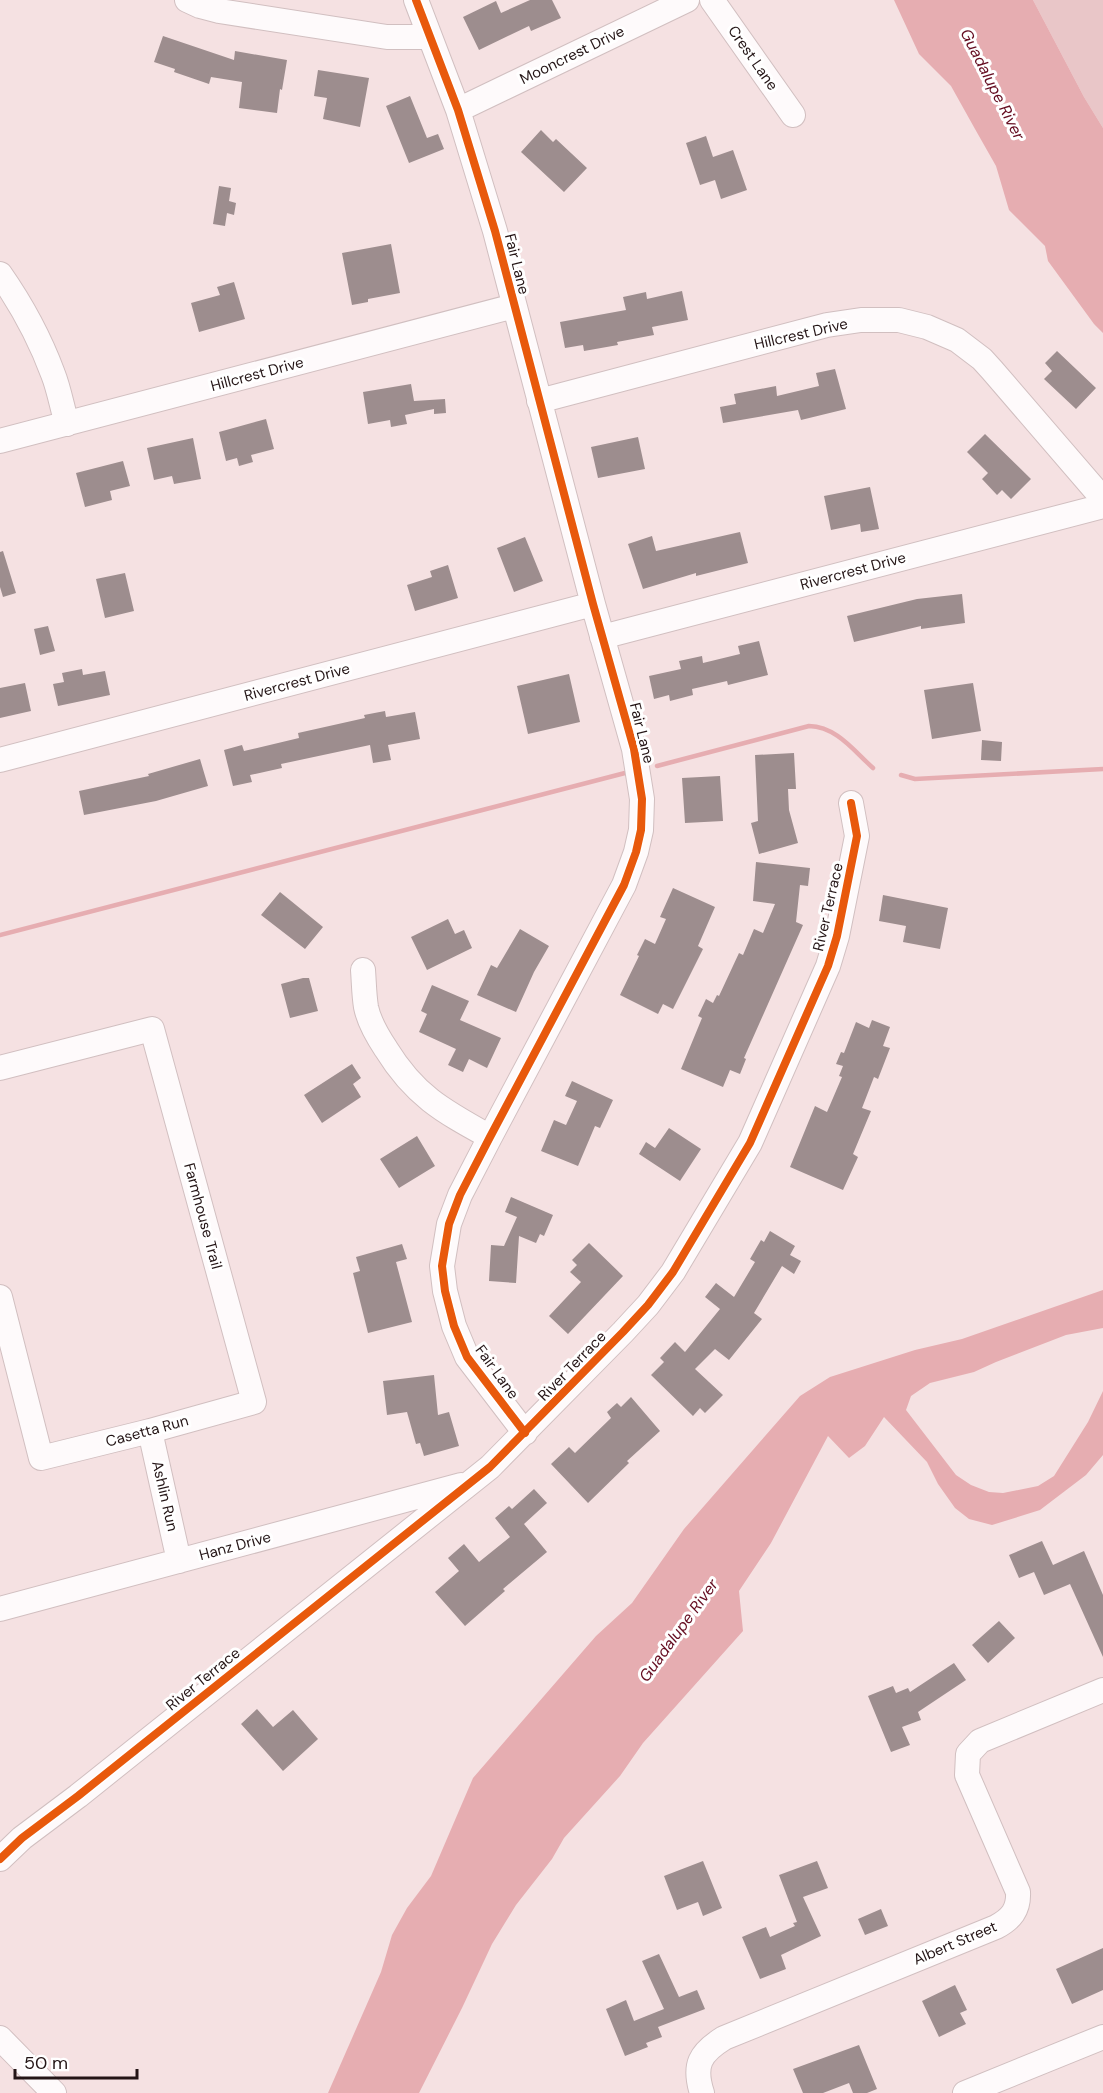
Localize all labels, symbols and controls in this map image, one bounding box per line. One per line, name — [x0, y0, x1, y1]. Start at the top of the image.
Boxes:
street label: Mooncrest Drive — [516, 21, 628, 89]
street label: Crest Lane — [723, 22, 783, 94]
water label: Guadalupe River — [955, 25, 1030, 144]
street label: Fair Lane — [500, 231, 534, 297]
street label: Hillcrest Drive — [752, 314, 850, 354]
street label: Hillcrest Drive — [208, 352, 306, 396]
street label: Rivercrest Drive — [798, 547, 908, 595]
street label: Rivercrest Drive — [242, 658, 352, 706]
street label: Fair Lane — [625, 700, 659, 766]
street label: River Terrace — [808, 861, 848, 953]
street label: Farmhouse Trail — [179, 1161, 227, 1271]
street label: River Terrace — [534, 1327, 610, 1405]
street label: Fair Lane — [471, 1341, 523, 1403]
street label: Casetta Run — [103, 1410, 191, 1452]
street label: Ashlin Run — [147, 1459, 183, 1533]
street label: Hanz Drive — [197, 1527, 273, 1565]
water label: Guadalupe River — [634, 1574, 723, 1686]
street label: River Terrace — [162, 1643, 244, 1715]
street label: Albert Street — [910, 1916, 1000, 1970]
scale bar — [15, 2042, 136, 2080]
text: 50 m — [24, 2051, 68, 2075]

